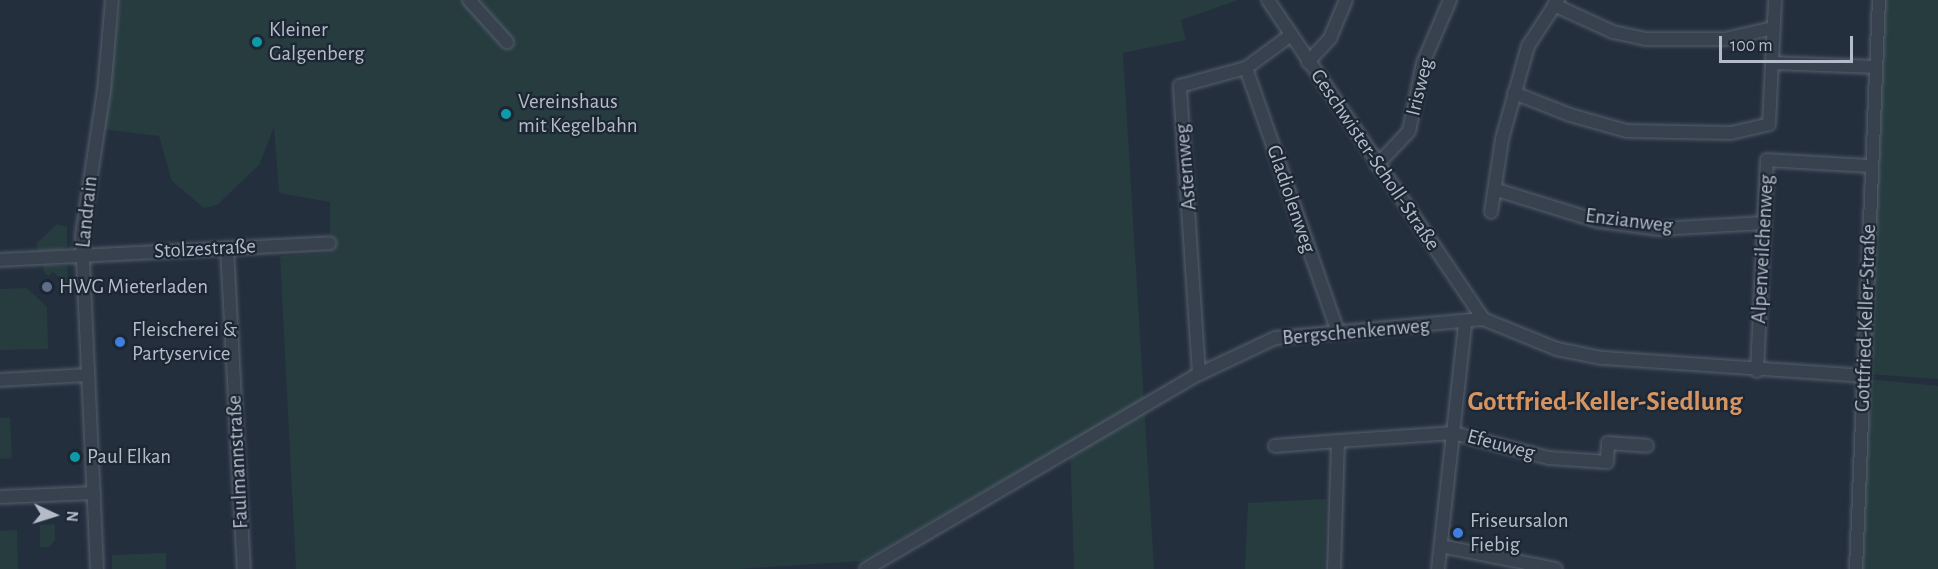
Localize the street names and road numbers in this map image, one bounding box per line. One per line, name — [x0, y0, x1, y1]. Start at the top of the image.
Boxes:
street label: Irisweg — [1401, 56, 1439, 118]
street label: Geschwister-Scholl-Straße — [1305, 64, 1445, 256]
street label: Asternweg — [1170, 123, 1202, 211]
street label: Gladiolenweg — [1261, 142, 1321, 256]
street label: Alpenveilchenweg — [1747, 174, 1779, 324]
street label: Landrain — [71, 175, 103, 249]
street label: Enzianweg — [1584, 203, 1674, 239]
street label: Gottfried-Keller-Straße — [1850, 224, 1882, 412]
street label: Stolzestraße — [153, 234, 257, 264]
street label: Bergschenkenweg — [1281, 313, 1431, 351]
street label: Faulmannstraße — [222, 394, 254, 530]
street label: Efeuweg — [1464, 424, 1538, 466]

